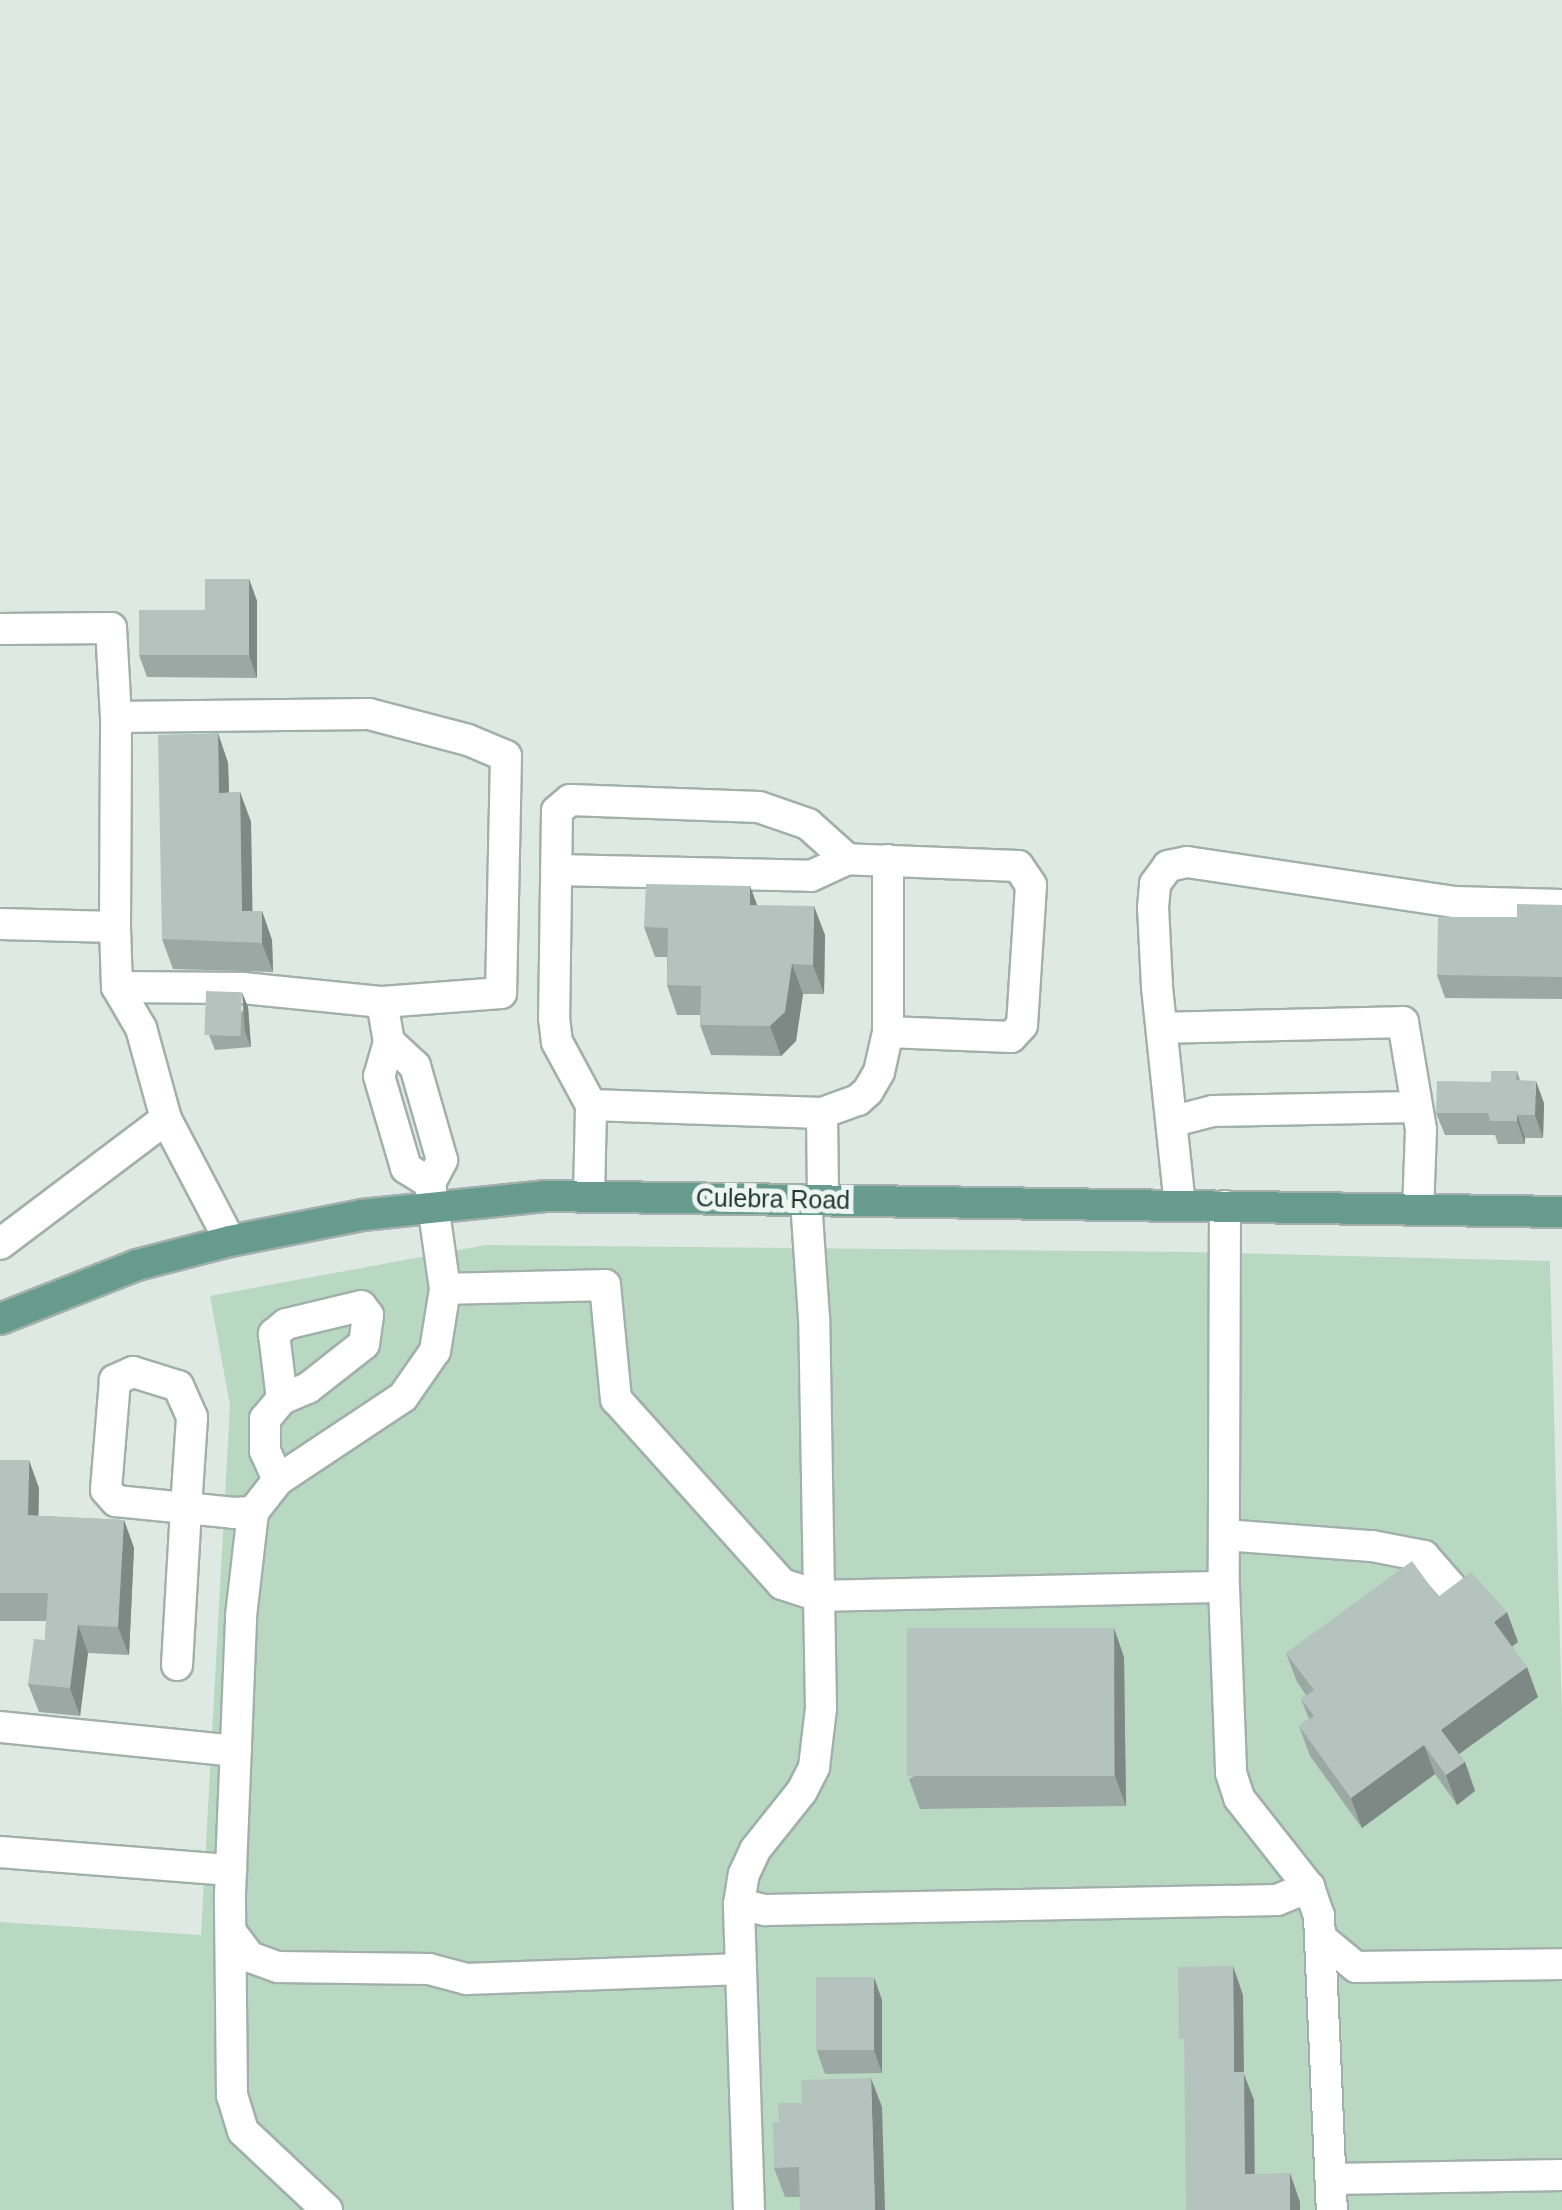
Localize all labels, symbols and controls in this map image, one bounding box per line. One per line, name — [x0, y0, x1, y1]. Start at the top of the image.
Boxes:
street label: Culebra Road — [696, 1183, 850, 1215]

